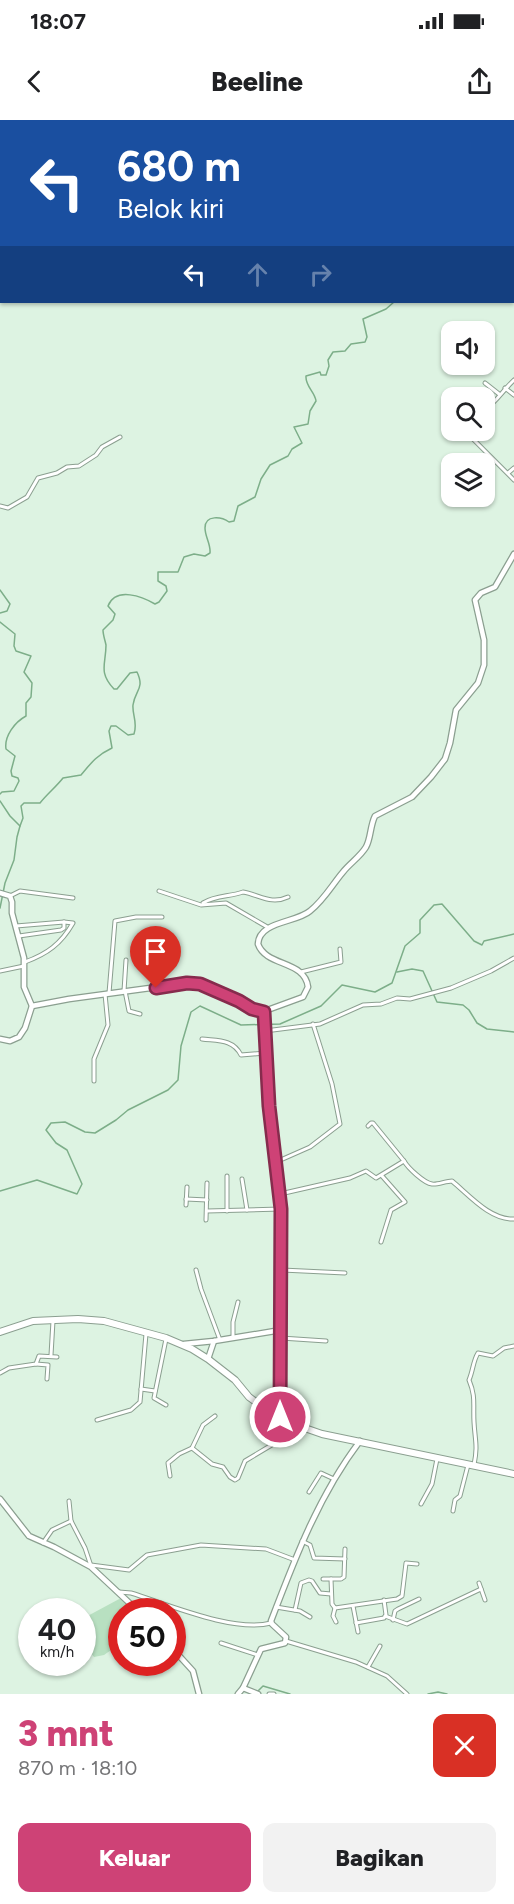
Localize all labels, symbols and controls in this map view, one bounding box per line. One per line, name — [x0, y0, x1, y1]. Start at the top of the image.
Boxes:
text: 18:07 — [30, 8, 86, 35]
icon: back — [18, 65, 51, 98]
text: Beeline — [211, 65, 303, 98]
icon: share — [463, 65, 496, 98]
text: 680 m — [117, 141, 241, 192]
icon: left — [18, 144, 96, 222]
text: Belok kiri — [117, 192, 224, 225]
icon: left — [178, 258, 211, 291]
icon: ahead — [241, 258, 274, 291]
icon: right — [304, 258, 337, 291]
map controls — [441, 321, 495, 507]
button: sound — [441, 321, 495, 375]
button: search — [441, 387, 495, 441]
button: layers — [441, 453, 495, 507]
pin — [130, 926, 181, 988]
icon: arrive — [139, 935, 172, 968]
position arrow — [248, 1385, 312, 1449]
speed limit sign: 50 — [108, 1598, 186, 1676]
text: 40 — [38, 1611, 76, 1648]
text: km/h — [40, 1643, 74, 1661]
text: 3 mnt — [18, 1712, 114, 1755]
button: close — [433, 1714, 496, 1777]
text: 870 m · 18:10 — [18, 1756, 137, 1780]
button: Keluar — [18, 1823, 251, 1892]
button: Bagikan — [263, 1823, 496, 1892]

